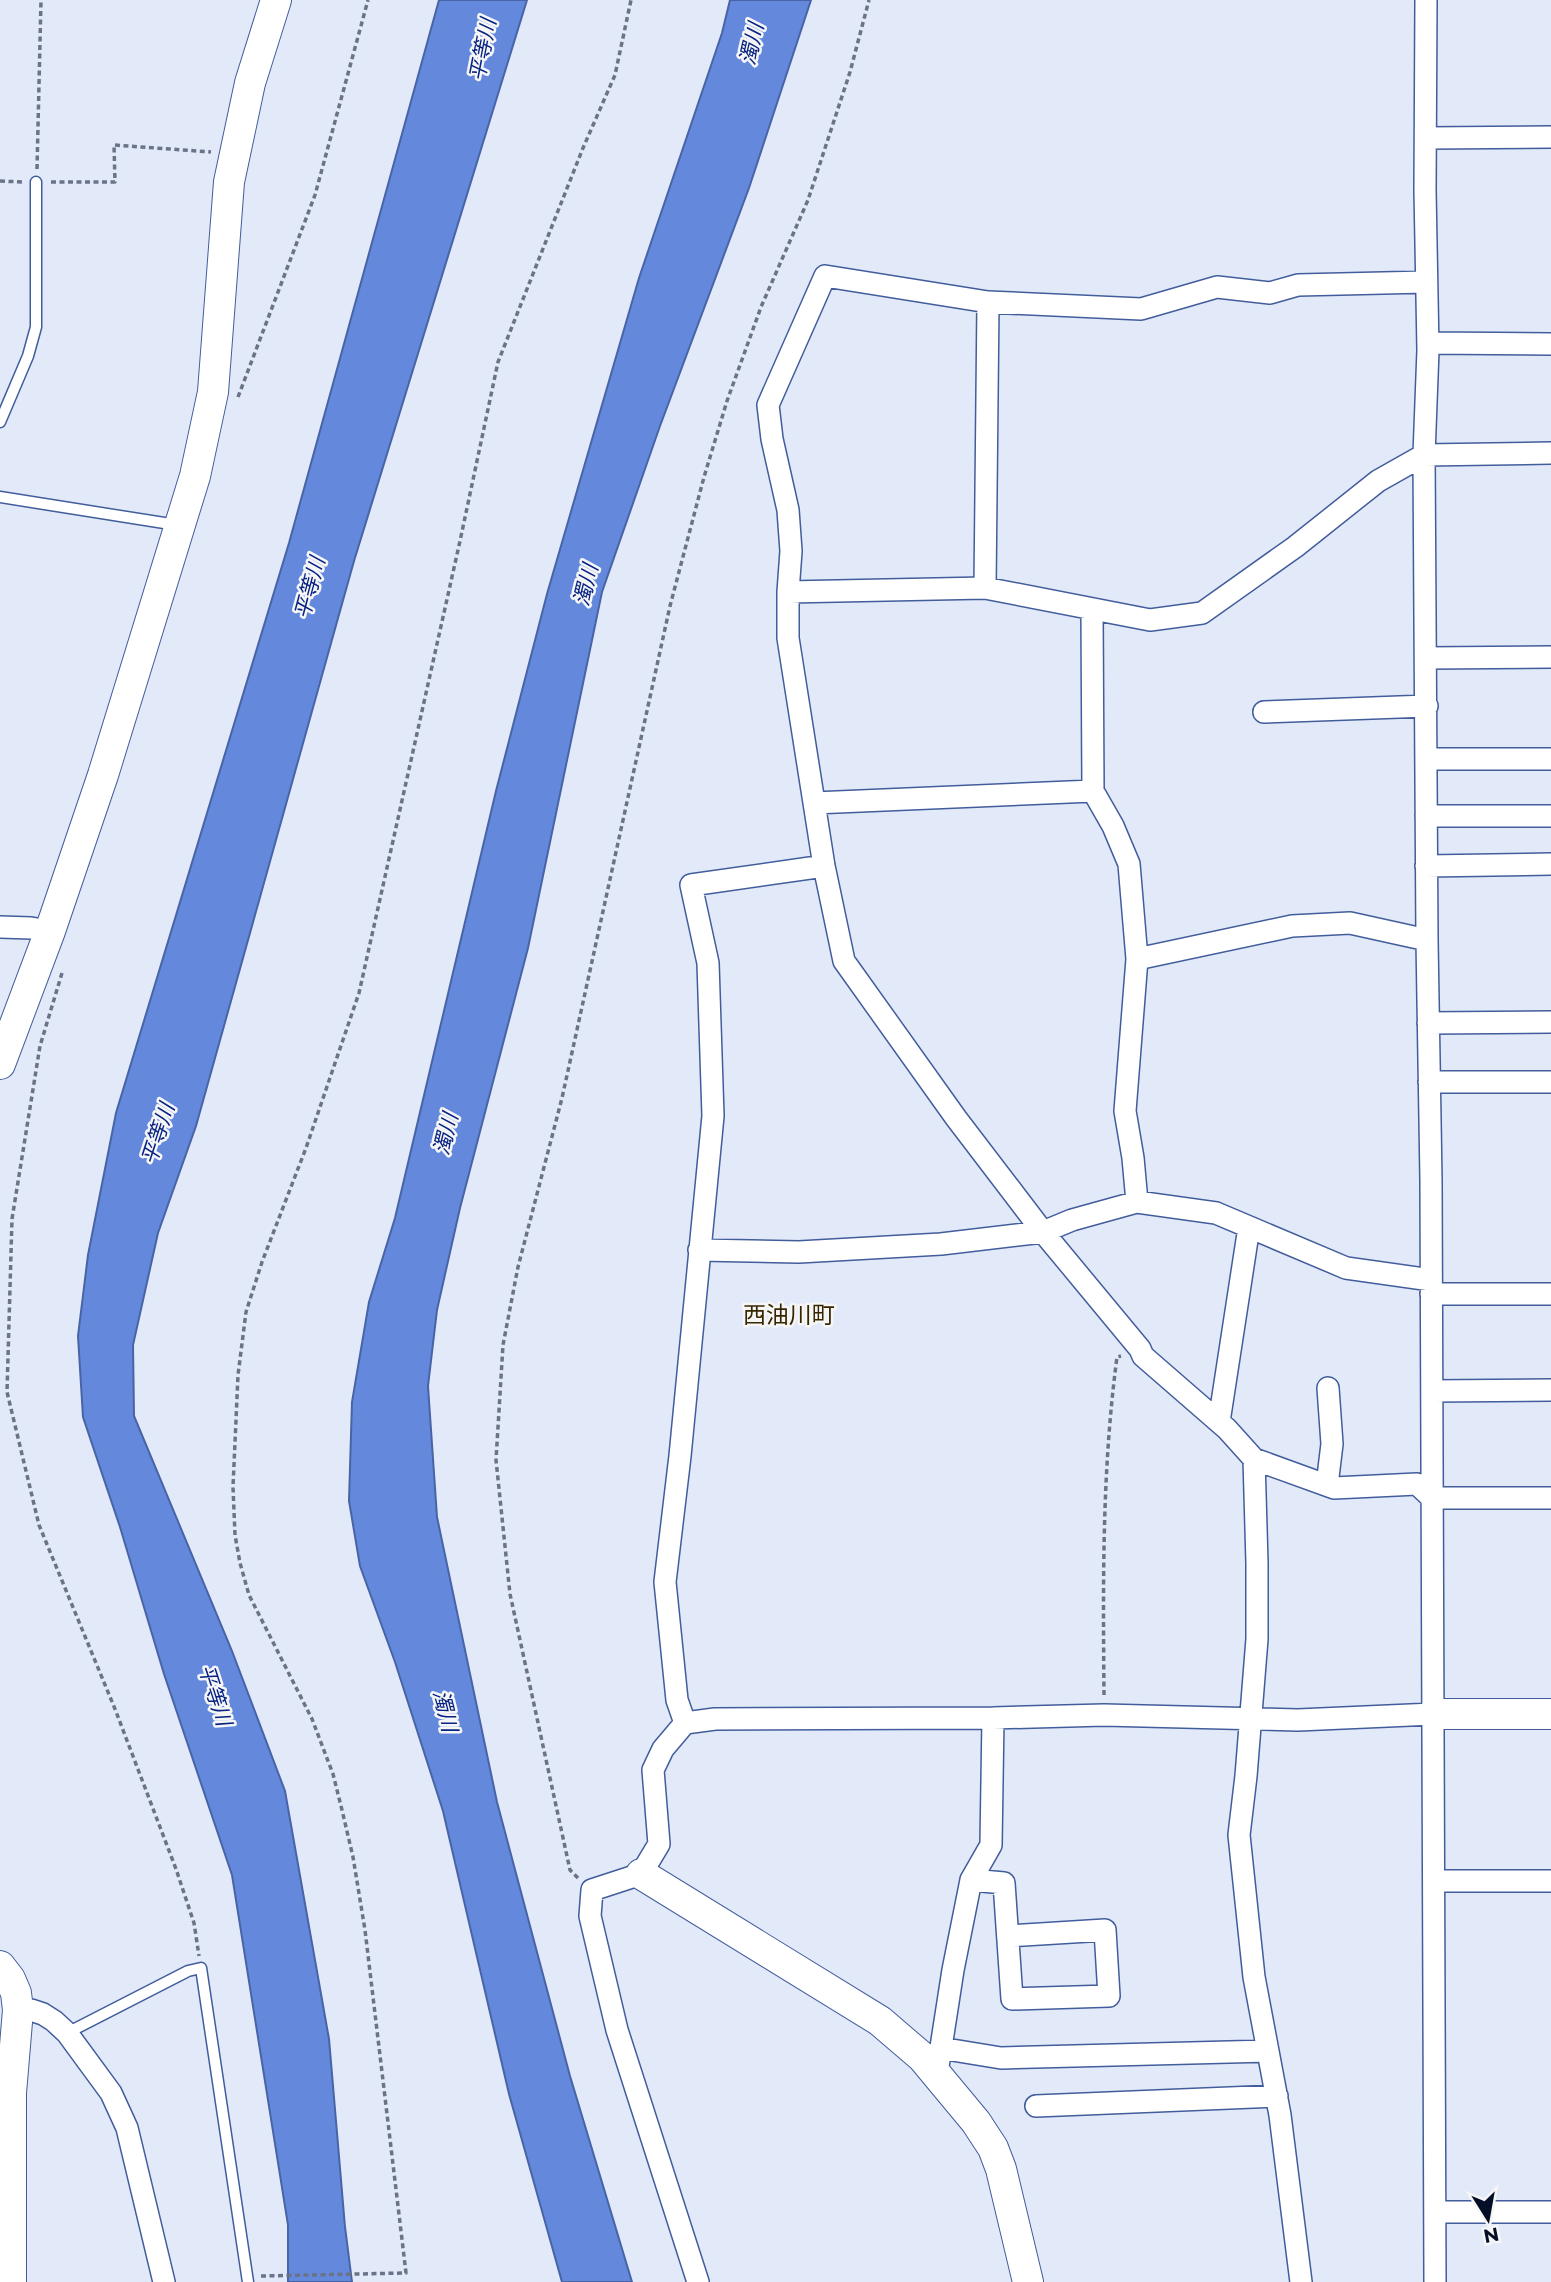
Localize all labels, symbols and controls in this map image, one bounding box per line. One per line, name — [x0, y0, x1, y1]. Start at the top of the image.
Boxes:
water label: 平等川 — [464, 15, 501, 83]
water label: 濁川 — [735, 19, 769, 67]
water label: 平等川 — [289, 552, 330, 622]
water label: 濁川 — [568, 560, 603, 608]
water label: 平等川 — [136, 1098, 180, 1168]
water label: 濁川 — [428, 1109, 463, 1157]
district label: 西油川町 — [743, 1301, 835, 1329]
water label: 平等川 — [194, 1661, 238, 1731]
water label: 濁川 — [428, 1687, 463, 1736]
north arrow — [1453, 2184, 1523, 2254]
text: N — [1481, 2222, 1501, 2248]

